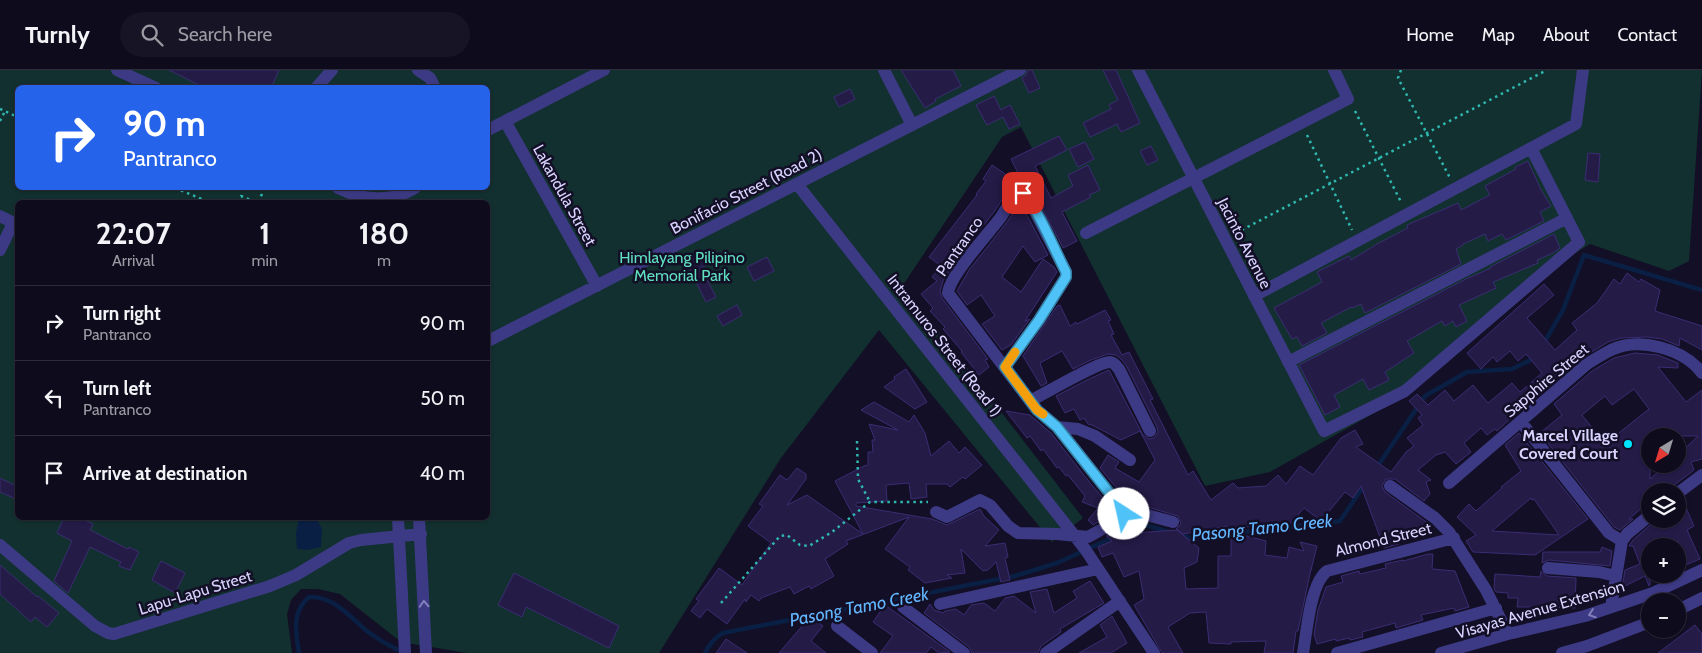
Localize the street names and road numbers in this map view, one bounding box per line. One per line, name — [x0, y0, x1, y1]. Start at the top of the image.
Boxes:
street label: Lakandula Street — [529, 141, 601, 250]
street label: Bonifacio Street (Road 2) — [667, 145, 825, 238]
street label: Jacinto Avenue — [1213, 194, 1276, 292]
street label: Pantranco — [932, 213, 987, 280]
street label: Intramuros Street (Road 1) — [883, 271, 1006, 420]
street label: Sapphire Street — [1500, 339, 1593, 421]
street label: Almond Street — [1333, 518, 1434, 561]
street label: Lapu-Lapu Street — [136, 566, 255, 619]
street label: Visayas Avenue Extension — [1454, 576, 1627, 643]

